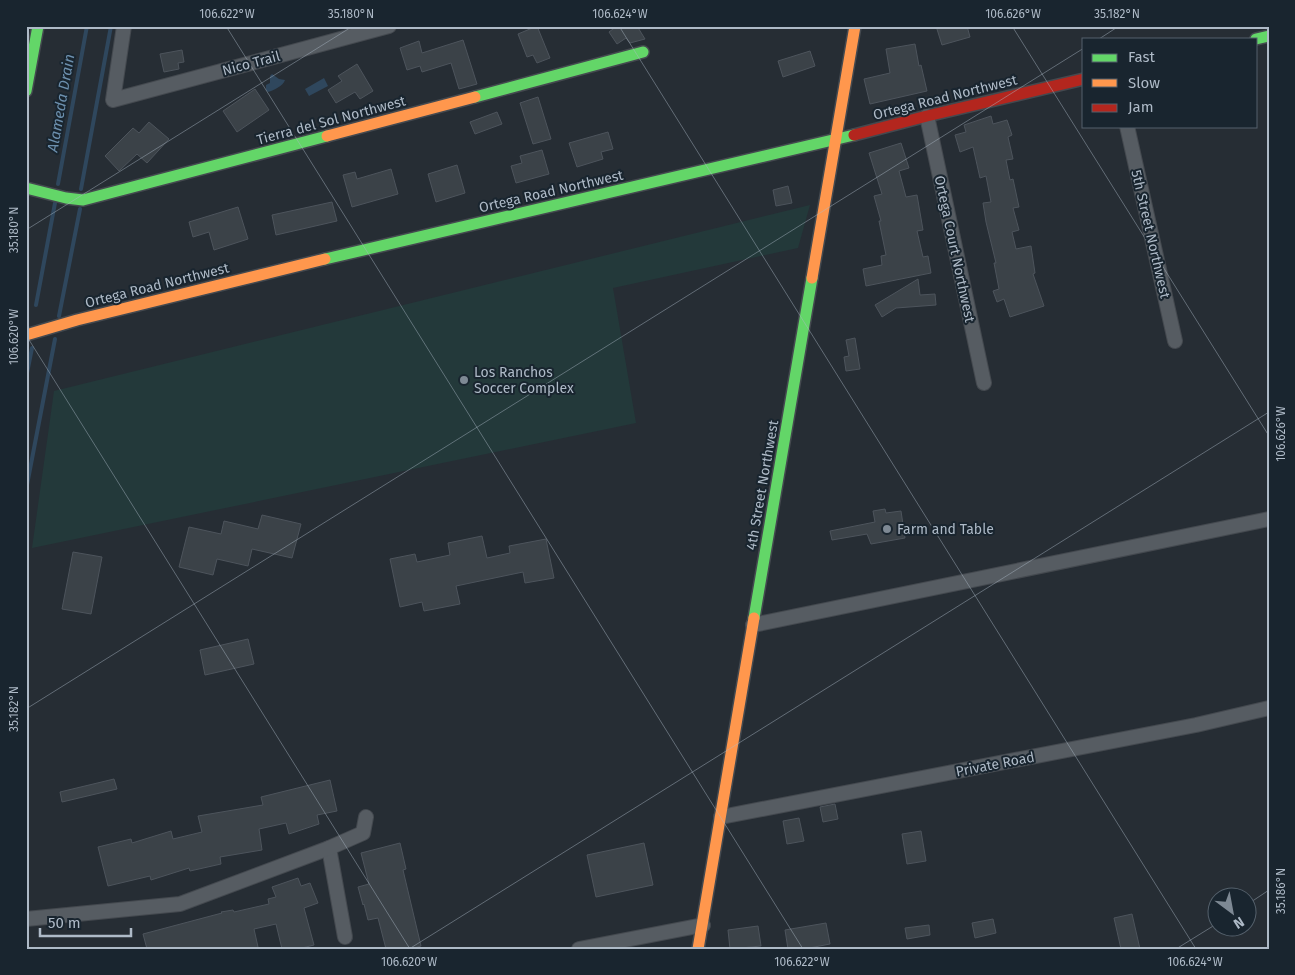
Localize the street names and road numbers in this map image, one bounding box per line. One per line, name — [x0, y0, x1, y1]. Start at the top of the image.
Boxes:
street label: Nico Trail — [220, 48, 282, 79]
street label: Ortega Road Northwest — [871, 71, 1020, 124]
street label: Tierra del Sol Northwest — [255, 92, 408, 149]
street label: Ortega Road Northwest — [477, 166, 626, 216]
street label: 5th Street Northwest — [1127, 168, 1174, 301]
street label: Ortega Court Northwest — [931, 174, 979, 325]
street label: Ortega Road Northwest — [83, 259, 232, 312]
street label: 4th Street Northwest — [743, 418, 782, 551]
street label: Private Road — [954, 749, 1036, 780]

